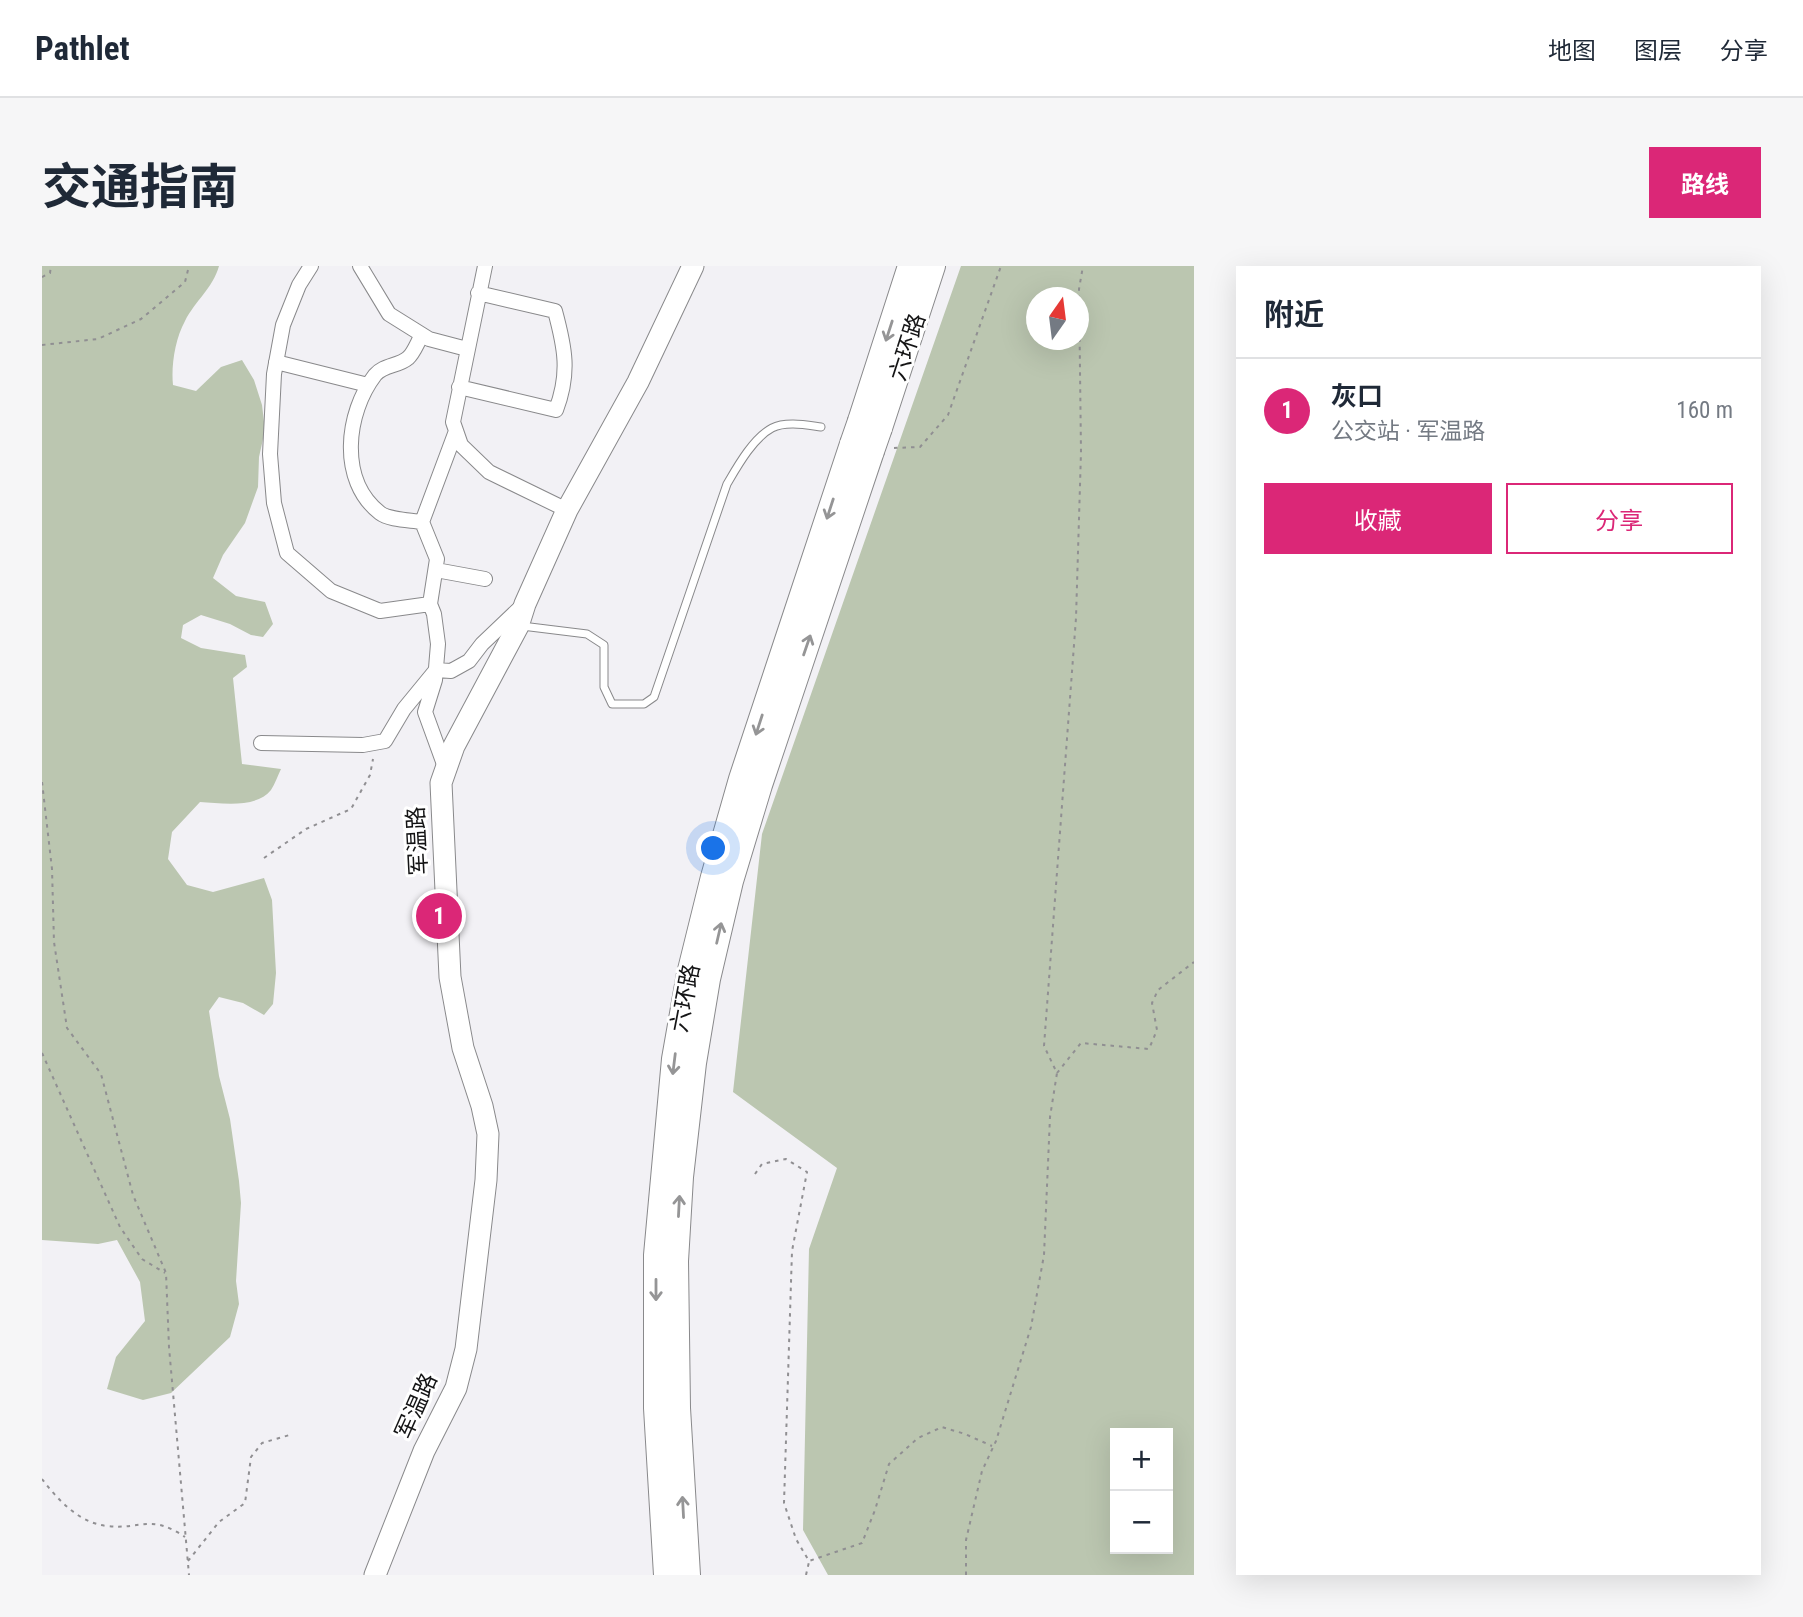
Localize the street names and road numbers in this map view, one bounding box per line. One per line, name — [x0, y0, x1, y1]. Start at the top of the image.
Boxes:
street label: 六环路 — [884, 310, 931, 384]
street label: 军温路 — [402, 806, 433, 876]
street label: 六环路 — [666, 962, 705, 1035]
street label: 军温路 — [390, 1369, 443, 1443]

